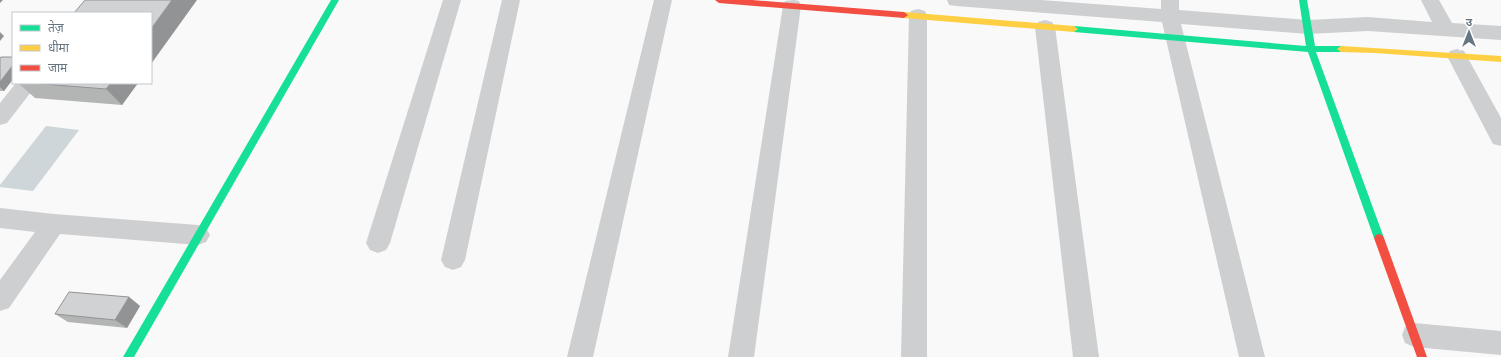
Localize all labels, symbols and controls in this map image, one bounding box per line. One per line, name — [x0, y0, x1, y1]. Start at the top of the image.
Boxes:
legend — [12, 12, 152, 84]
north arrow — [1449, 12, 1489, 52]
text: उ — [1466, 15, 1473, 29]
text: तेज़ — [48, 20, 65, 35]
text: धीमा — [48, 40, 70, 55]
text: जाम — [48, 60, 68, 75]

